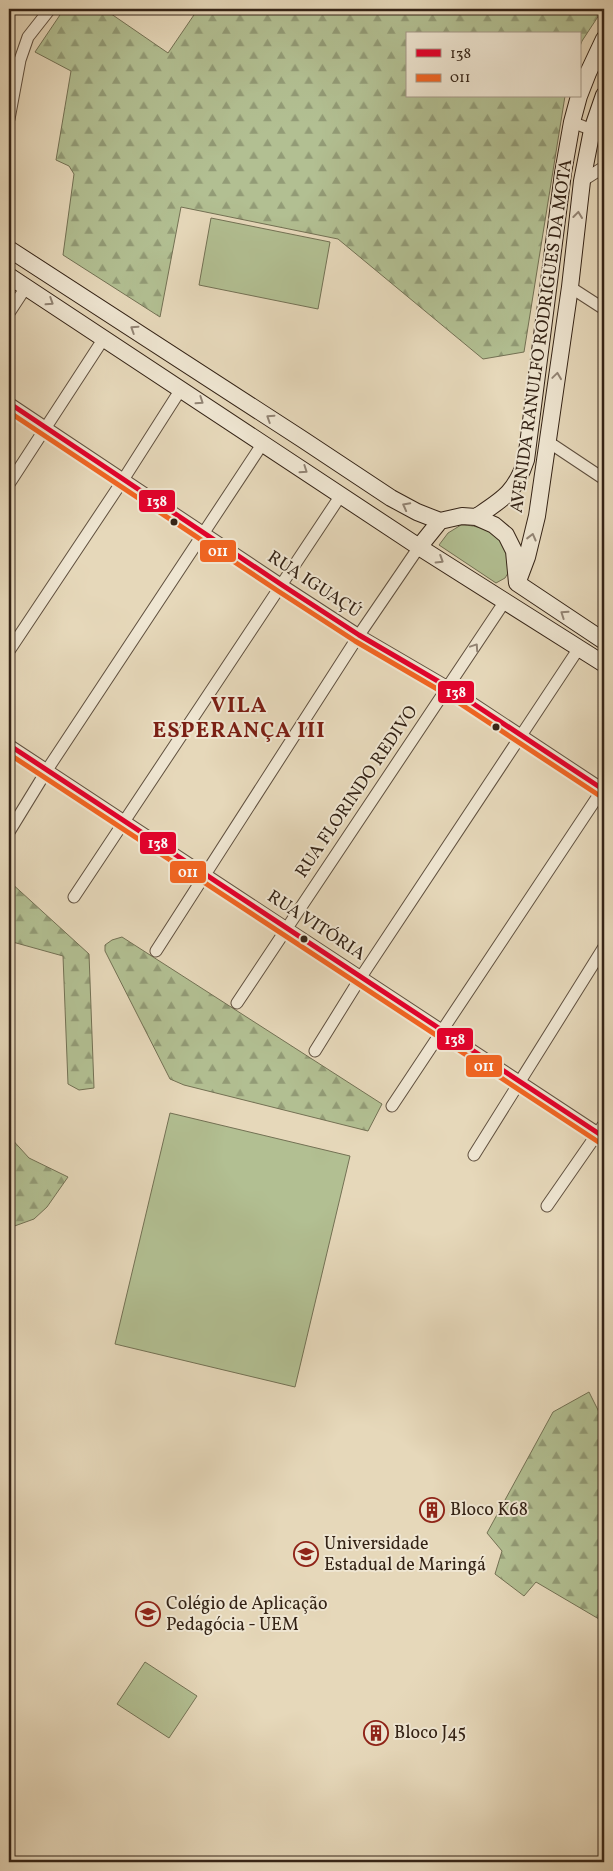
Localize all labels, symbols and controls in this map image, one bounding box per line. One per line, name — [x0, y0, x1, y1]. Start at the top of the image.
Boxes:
legend — [406, 32, 580, 98]
text: 138 — [450, 44, 471, 65]
text: 011 — [450, 68, 471, 89]
street label: AVENIDA RANULFO RODRIGUES DA MOTA — [505, 157, 579, 515]
one-way arrow — [572, 211, 583, 219]
one-way arrow — [44, 296, 53, 306]
one-way arrow — [130, 326, 139, 335]
one-way arrow — [551, 372, 561, 381]
one-way arrow — [194, 395, 204, 404]
one-way arrow — [266, 414, 275, 424]
one-way arrow — [298, 464, 307, 474]
line badge: 138 — [138, 489, 176, 513]
text: 138 — [147, 493, 167, 512]
one-way arrow — [402, 503, 411, 513]
unlabelled marker — [169, 517, 179, 527]
one-way arrow — [526, 532, 537, 541]
line badge: 011 — [199, 539, 237, 563]
text: 011 — [208, 543, 228, 562]
street label: RUA IGUAÇÚ — [262, 545, 366, 625]
one-way arrow — [434, 553, 443, 563]
one-way arrow — [560, 611, 569, 620]
one-way arrow — [469, 643, 478, 652]
line badge: 138 — [437, 680, 475, 704]
text: 138 — [446, 684, 466, 703]
district label: VILA ESPERANÇA III — [152, 691, 326, 747]
street label: RUA FLORINDO REDIVO — [290, 701, 424, 883]
unlabelled marker — [491, 722, 501, 732]
line badge: 138 — [139, 831, 177, 855]
text: 138 — [148, 835, 168, 854]
line badge: 011 — [169, 860, 207, 884]
text: 011 — [178, 864, 198, 883]
street label: RUA VITÓRIA — [262, 885, 370, 967]
unlabelled marker — [299, 934, 309, 944]
line badge: 138 — [436, 1027, 474, 1051]
text: 138 — [445, 1031, 465, 1050]
line badge: 011 — [465, 1054, 503, 1078]
text: 011 — [474, 1058, 494, 1077]
building icon: Bloco K68 — [419, 1497, 445, 1523]
place label: Bloco K68 — [450, 1498, 528, 1523]
place label: Universidade Estadual de Maringá — [324, 1532, 486, 1578]
school or university icon: Universidade Estadual de Maringá — [293, 1541, 319, 1567]
place label: Colégio de Aplicação Pedagócia - UEM — [166, 1592, 328, 1638]
school or university icon: Colégio de Aplicação Pedagócia - UEM — [135, 1601, 161, 1627]
building icon: Bloco J45 — [363, 1720, 389, 1746]
place label: Bloco J45 — [394, 1721, 466, 1746]

